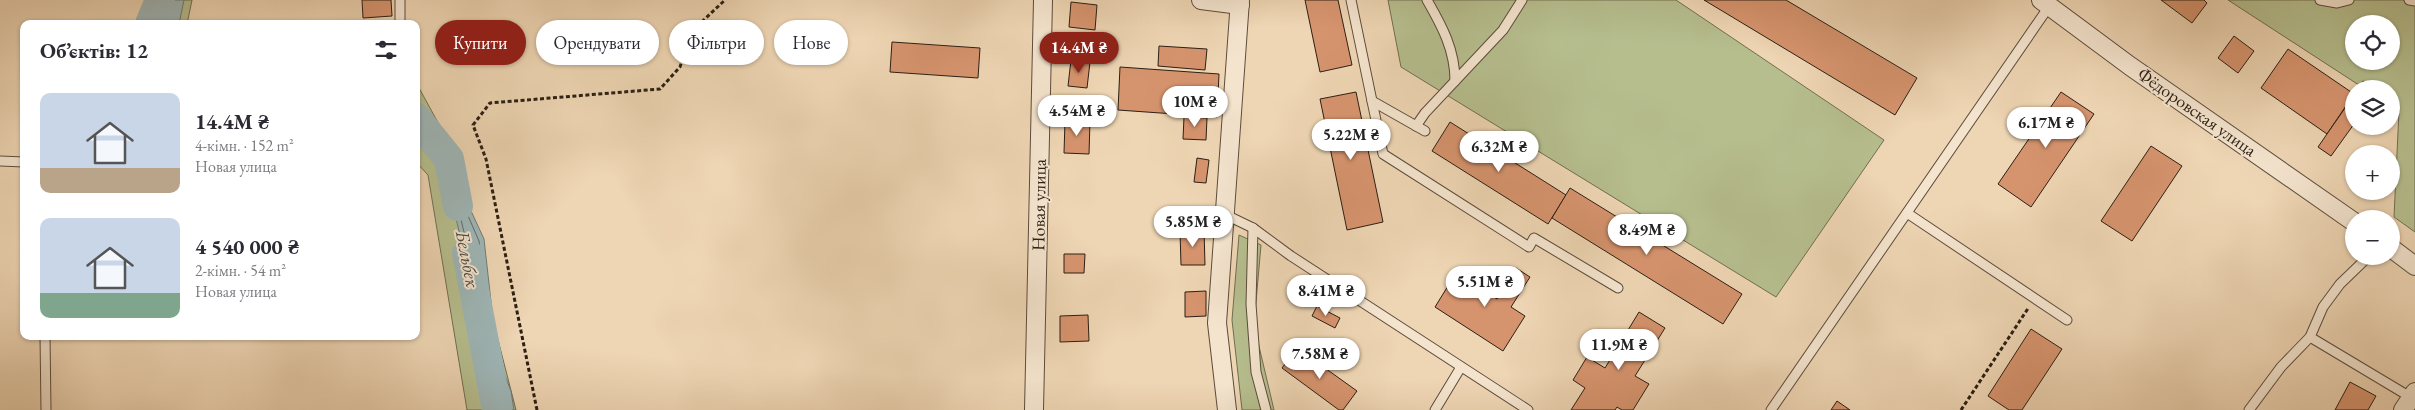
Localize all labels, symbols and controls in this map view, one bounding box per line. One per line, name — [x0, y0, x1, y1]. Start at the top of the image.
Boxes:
map controls — [2345, 15, 2400, 265]
button: locate — [2345, 15, 2400, 70]
chip: Купити — [435, 20, 526, 65]
chip: Орендувати — [536, 20, 659, 65]
chip: Фільтри — [669, 20, 764, 65]
chip: Нове — [774, 20, 848, 65]
pin: 14.4M ₴ — [1033, 32, 1125, 74]
icon: filters — [372, 36, 400, 64]
text: Об’єктів: 12 — [40, 37, 148, 64]
text: 14.4M ₴ — [1051, 37, 1107, 58]
street label: Фёдоровская улица — [2133, 62, 2262, 162]
button: layers — [2345, 80, 2400, 135]
pin: 10M ₴ — [1160, 86, 1230, 128]
text: 10M ₴ — [1173, 91, 1217, 112]
pin: 4.54M ₴ — [1031, 94, 1123, 137]
text: 4.54M ₴ — [1049, 100, 1105, 121]
pin: 6.17M ₴ — [2000, 106, 2092, 149]
text: 14.4M ₴ — [195, 108, 269, 135]
text: 6.17M ₴ — [2018, 112, 2074, 133]
icon: home — [80, 113, 140, 173]
pin: 5.22M ₴ — [1305, 119, 1397, 161]
text: 5.22M ₴ — [1323, 124, 1379, 145]
pin: 6.32M ₴ — [1453, 130, 1545, 173]
text: 4-кімн. · 152 m² — [195, 135, 294, 156]
text: 6.32M ₴ — [1471, 136, 1527, 157]
button: + — [2345, 145, 2400, 200]
text: Новая улица — [195, 156, 277, 177]
street label: Новая улица — [1026, 158, 1051, 251]
pin: 5.85M ₴ — [1147, 206, 1239, 248]
button: − — [2345, 210, 2400, 265]
text: 5.85M ₴ — [1165, 211, 1221, 232]
pin: 8.49M ₴ — [1601, 214, 1693, 256]
text: 8.49M ₴ — [1619, 219, 1675, 240]
water label: Бельбек — [450, 227, 485, 291]
text: 4 540 000 ₴ — [195, 233, 299, 260]
icon: home — [80, 238, 140, 298]
text: 2-кімн. · 54 m² — [195, 260, 286, 281]
pin: 5.51M ₴ — [1439, 266, 1531, 308]
text: 5.51M ₴ — [1457, 271, 1513, 292]
pin: 8.41M ₴ — [1280, 274, 1372, 317]
text: 8.41M ₴ — [1298, 280, 1354, 301]
text: Новая улица — [195, 281, 277, 302]
pin: 11.9M ₴ — [1573, 328, 1665, 371]
text: 11.9M ₴ — [1591, 334, 1647, 355]
pin: 7.58M ₴ — [1274, 338, 1366, 380]
text: 7.58M ₴ — [1292, 343, 1348, 364]

